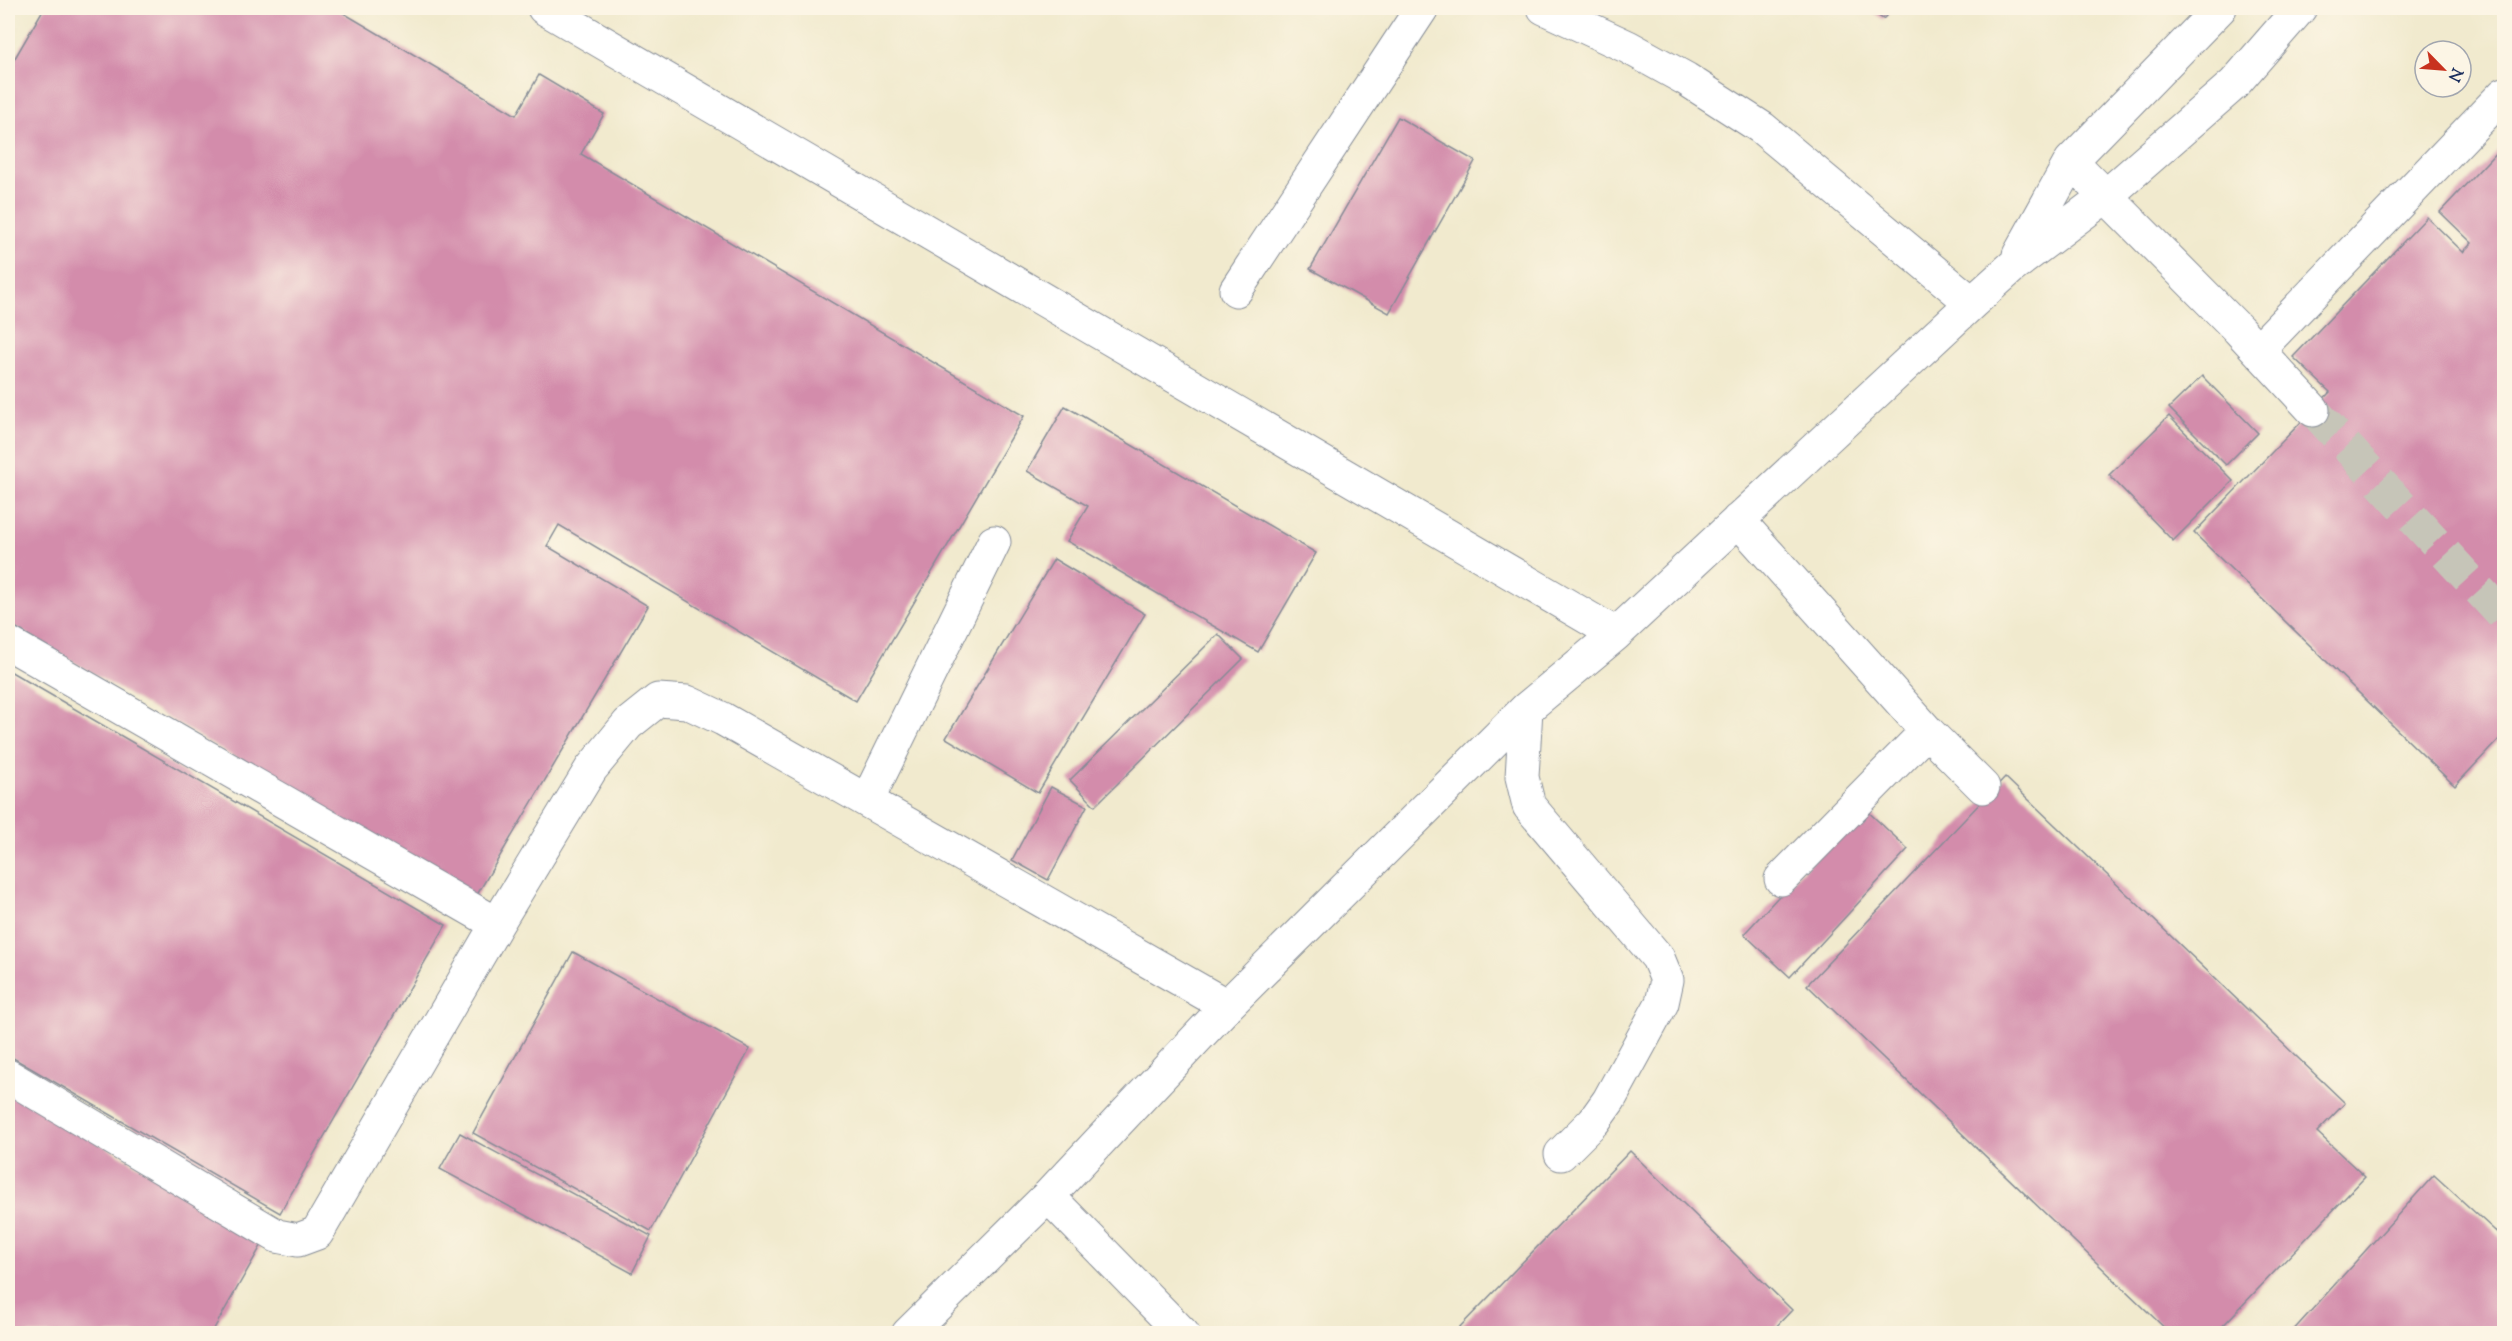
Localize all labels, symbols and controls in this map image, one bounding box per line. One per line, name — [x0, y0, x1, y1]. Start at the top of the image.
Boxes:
north arrow — [2413, 39, 2473, 99]
text: N — [2441, 64, 2467, 85]

